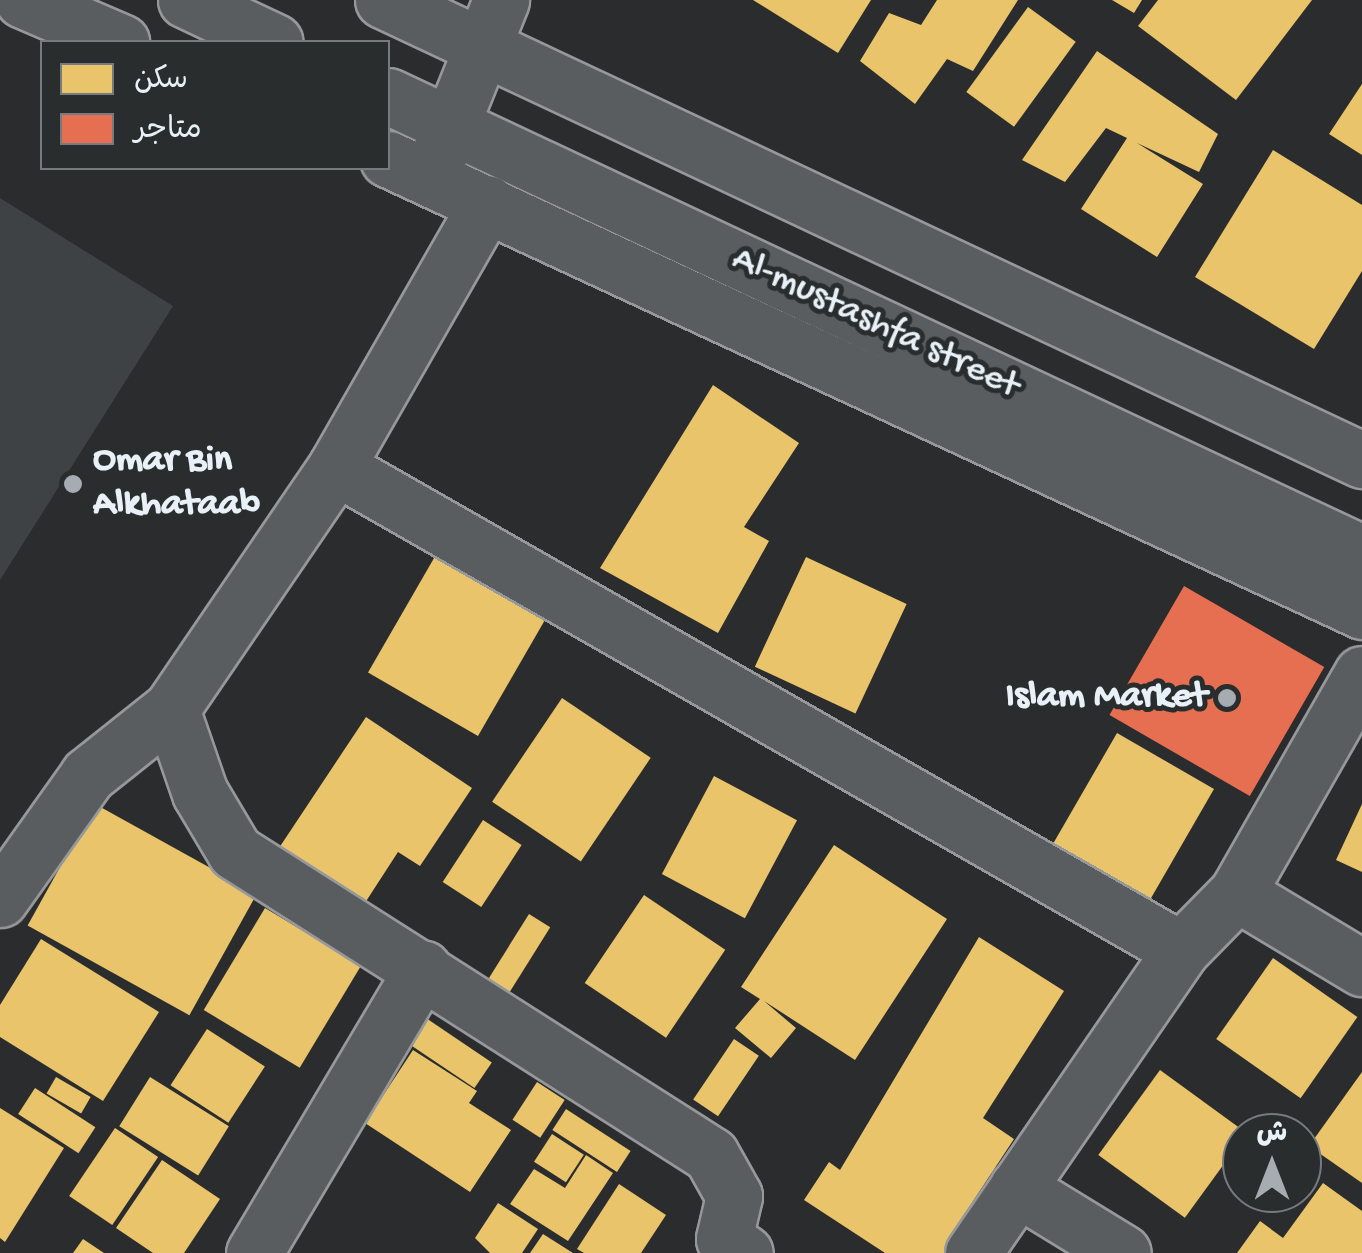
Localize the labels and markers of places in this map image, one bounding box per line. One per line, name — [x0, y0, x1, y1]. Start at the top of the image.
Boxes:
place label: Omar Bin Alkhataab — [93, 439, 260, 528]
marker: Omar Bin Alkhataab — [62, 473, 84, 495]
place label: Islam Market — [1005, 675, 1207, 721]
marker: Islam Market — [1216, 687, 1238, 709]

